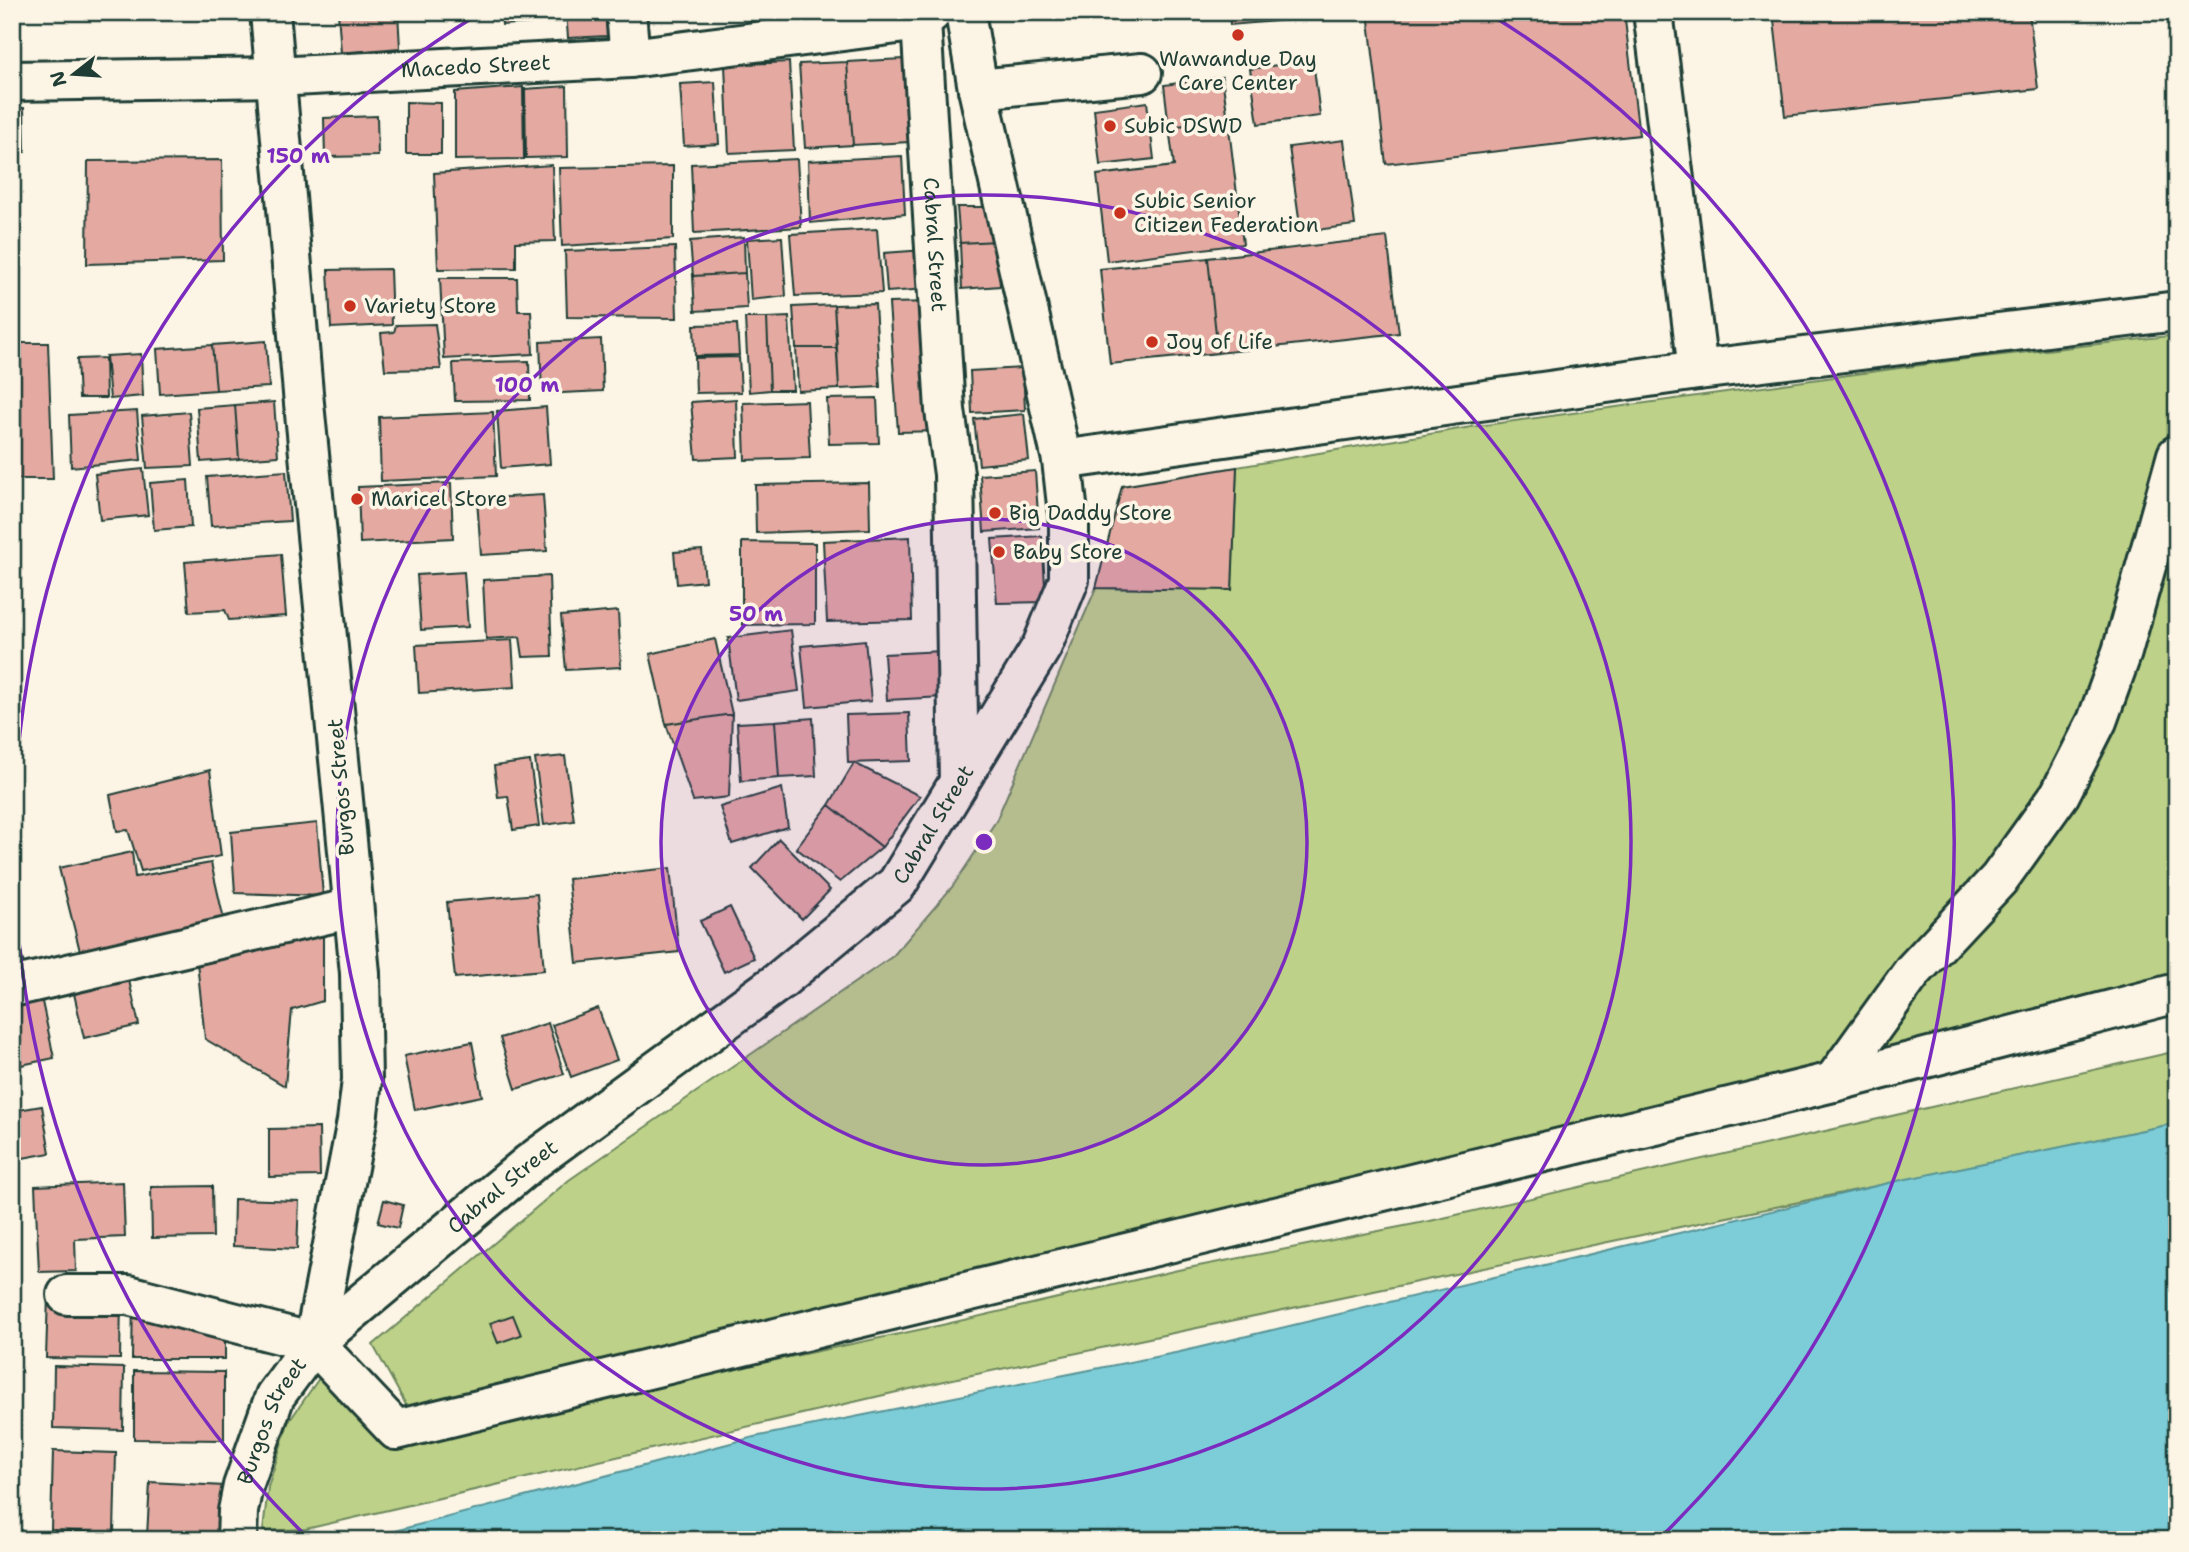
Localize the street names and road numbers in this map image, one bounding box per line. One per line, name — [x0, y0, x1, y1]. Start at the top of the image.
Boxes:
street label: Macedo Street — [400, 48, 551, 84]
street label: Cabral Street — [917, 177, 953, 313]
street label: Burgos Street — [321, 717, 361, 857]
street label: Cabral Street — [886, 760, 980, 889]
street label: Cabral Street — [442, 1133, 563, 1240]
street label: Burgos Street — [231, 1352, 313, 1488]

